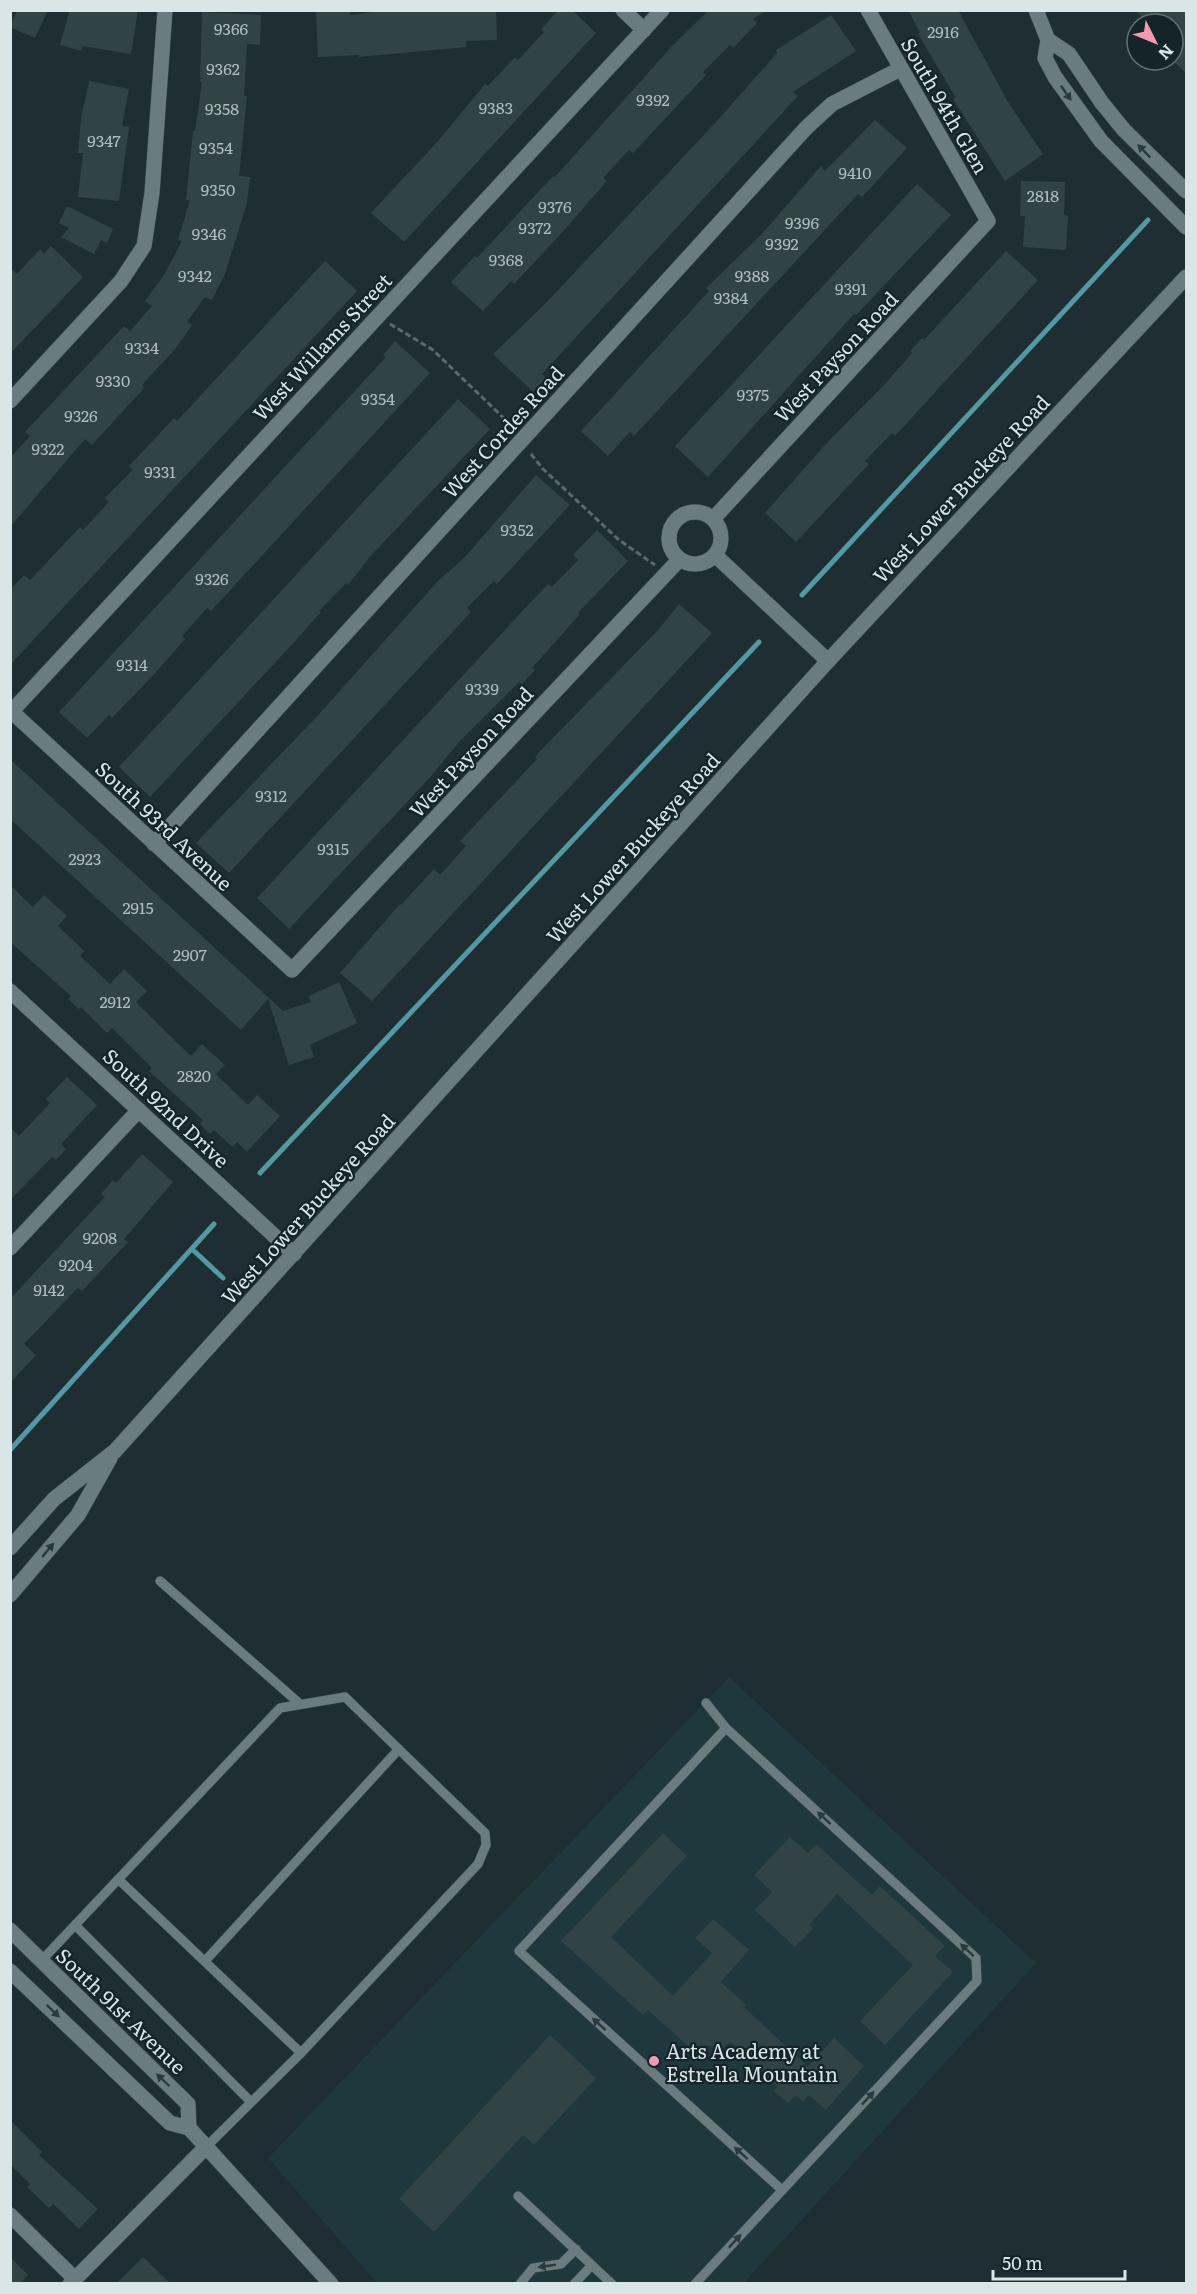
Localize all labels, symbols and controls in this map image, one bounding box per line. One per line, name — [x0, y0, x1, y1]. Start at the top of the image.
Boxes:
north arrow — [1125, 12, 1185, 72]
house number: 9366 — [214, 16, 249, 40]
house number: 2916 — [927, 19, 959, 43]
street label: South 94th Glen — [895, 31, 997, 179]
text: N — [1153, 40, 1180, 66]
house number: 9362 — [206, 56, 240, 80]
one-way arrow — [1060, 84, 1072, 100]
house number: 9392 — [636, 87, 670, 111]
house number: 9383 — [479, 95, 513, 119]
house number: 9358 — [205, 96, 239, 120]
house number: 9347 — [87, 128, 121, 152]
house number: 9354 — [199, 135, 233, 159]
one-way arrow — [1138, 144, 1151, 159]
house number: 9410 — [839, 160, 871, 184]
house number: 9350 — [201, 177, 235, 201]
house number: 2818 — [1027, 183, 1059, 207]
house number: 9376 — [538, 194, 572, 218]
house number: 9396 — [785, 210, 819, 234]
house number: 9372 — [519, 215, 551, 239]
house number: 9346 — [192, 221, 227, 245]
house number: 9392 — [765, 231, 799, 255]
house number: 9368 — [489, 247, 523, 271]
house number: 9342 — [178, 263, 212, 287]
house number: 9388 — [735, 263, 770, 287]
street label: West Willams Street — [244, 265, 398, 427]
house number: 9391 — [835, 276, 867, 300]
street label: West Payson Road — [766, 284, 904, 428]
house number: 9384 — [714, 285, 749, 309]
house number: 9334 — [125, 335, 159, 359]
street label: West Cordes Road — [434, 358, 570, 504]
house number: 9330 — [96, 368, 130, 392]
house number: 9375 — [737, 382, 769, 406]
house number: 9354 — [361, 386, 395, 410]
street label: West Lower Buckeye Road — [865, 387, 1055, 589]
house number: 9326 — [64, 403, 98, 427]
house number: 9322 — [32, 436, 64, 460]
house number: 9331 — [144, 459, 176, 483]
house number: 9352 — [500, 517, 534, 541]
house number: 9326 — [195, 566, 229, 590]
house number: 9314 — [116, 652, 148, 676]
house number: 9339 — [465, 676, 499, 700]
street label: West Payson Road — [401, 679, 539, 823]
street label: West Lower Buckeye Road — [538, 745, 726, 949]
street label: South 93rd Avenue — [90, 753, 240, 897]
house number: 9312 — [255, 783, 287, 807]
house number: 9315 — [317, 836, 349, 860]
house number: 2923 — [68, 846, 102, 870]
house number: 2915 — [122, 895, 154, 919]
house number: 2907 — [173, 942, 207, 966]
house number: 2912 — [99, 989, 131, 1013]
street label: South 92nd Drive — [97, 1040, 237, 1174]
house number: 2820 — [177, 1063, 211, 1087]
street label: West Lower Buckeye Road — [213, 1106, 401, 1310]
house number: 9208 — [83, 1225, 117, 1249]
house number: 9204 — [59, 1252, 93, 1276]
house number: 9142 — [33, 1277, 65, 1301]
one-way arrow — [41, 1543, 54, 1558]
one-way arrow — [816, 1811, 831, 1825]
street label: South 91st Avenue — [50, 1940, 194, 2080]
one-way arrow — [960, 1944, 975, 1957]
one-way arrow — [45, 2004, 60, 2018]
one-way arrow — [591, 2017, 606, 2031]
place label: Arts Academy at Estrella Mountain — [666, 2035, 838, 2088]
marker: Arts Academy at Estrella Mountain — [647, 2054, 661, 2068]
one-way arrow — [157, 2073, 171, 2087]
one-way arrow — [861, 2091, 874, 2106]
one-way arrow — [734, 2147, 749, 2160]
one-way arrow — [728, 2233, 742, 2248]
scale bar — [993, 2243, 1125, 2281]
text: 50 m — [1002, 2249, 1043, 2276]
one-way arrow — [538, 2261, 557, 2271]

